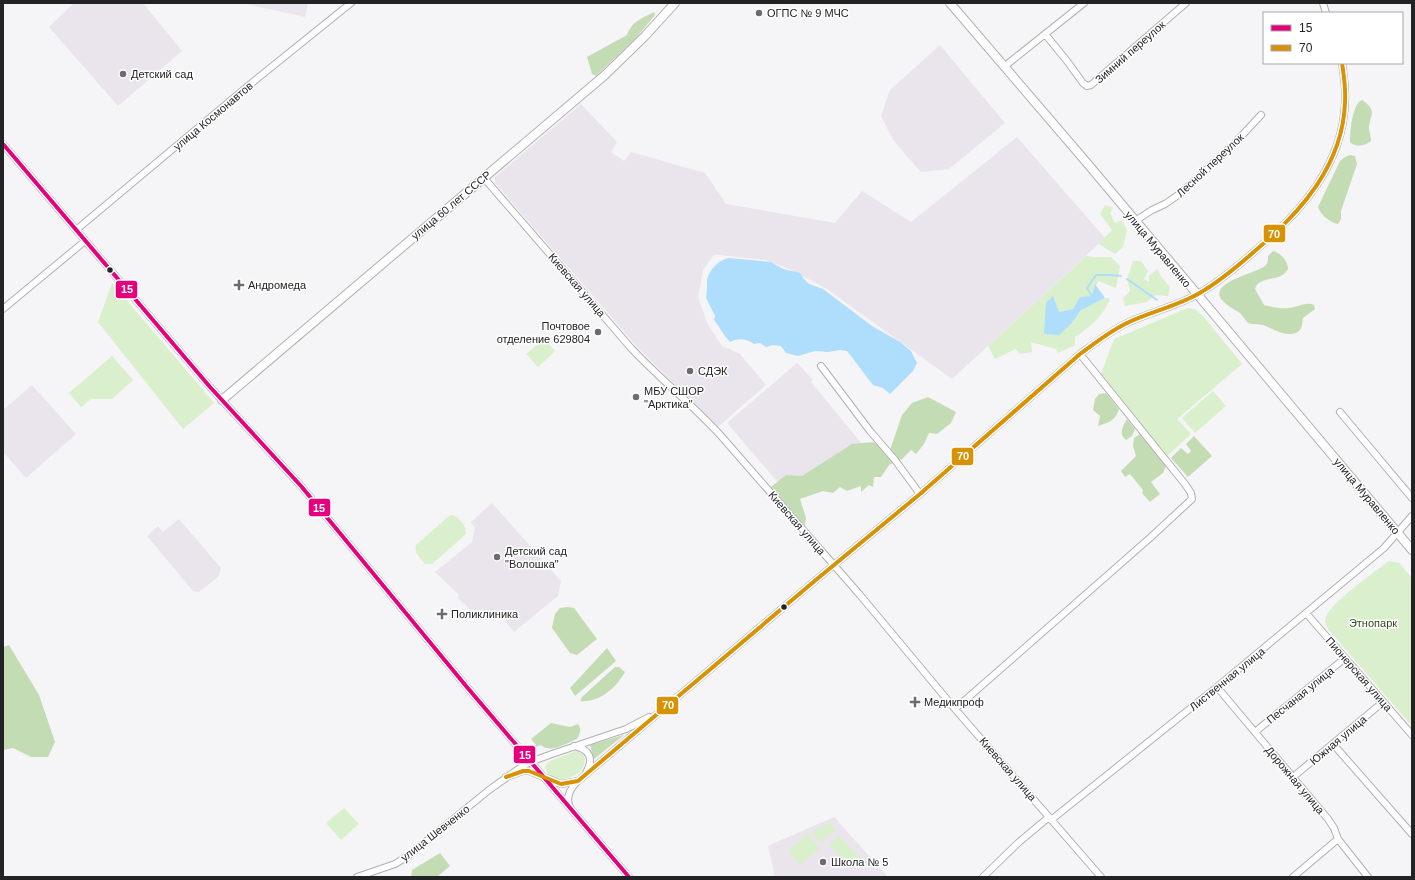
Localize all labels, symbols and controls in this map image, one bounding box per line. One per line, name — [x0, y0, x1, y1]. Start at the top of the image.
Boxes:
place label: ОГПС № 9 МЧС — [767, 7, 849, 19]
marker: ОГПС № 9 МЧС — [754, 8, 764, 18]
legend — [1263, 12, 1403, 64]
street label: Зимний переулок — [1093, 18, 1168, 86]
text: 15 — [1299, 21, 1313, 35]
text: 70 — [1299, 41, 1313, 55]
place label: Детский сад — [131, 68, 193, 80]
marker: Детский сад — [118, 69, 128, 79]
street label: улица Космонавтов — [171, 79, 255, 153]
street label: Лесной переулок — [1174, 131, 1246, 199]
street label: улица 60 лет СССР — [409, 168, 493, 242]
street label: улица Муравленко — [1123, 209, 1193, 289]
line badge: 70 — [1263, 224, 1286, 243]
text: 70 — [1268, 228, 1280, 240]
street label: Киевская улица — [546, 251, 608, 320]
unlabelled marker — [105, 265, 115, 275]
marker: Андромеда — [233, 279, 245, 291]
place label: Андромеда — [248, 279, 307, 291]
line badge: 15 — [115, 280, 138, 299]
text: 15 — [121, 283, 133, 295]
place label: Почтовое отделение 629804 — [497, 320, 590, 345]
marker: Почтовое отделение 629804 — [593, 327, 603, 337]
place label: СДЭК — [698, 365, 728, 377]
marker: СДЭК — [685, 366, 695, 376]
place label: МБУ СШОР "Арктика" — [644, 385, 704, 410]
marker: МБУ СШОР "Арктика" — [631, 392, 641, 402]
line badge: 70 — [951, 447, 974, 466]
text: 70 — [957, 450, 969, 462]
street label: улица Муравленко — [1332, 456, 1402, 536]
street label: Киевская улица — [766, 489, 828, 558]
line badge: 15 — [308, 498, 331, 517]
text: 15 — [313, 502, 325, 514]
place label: Детский сад "Волошка" — [505, 545, 567, 570]
marker: Детский сад "Волошка" — [492, 552, 502, 562]
unlabelled marker — [779, 602, 789, 612]
marker: Поликлиника — [436, 608, 448, 620]
place label: Поликлиника — [451, 608, 519, 620]
park label: Этнопарк — [1349, 617, 1397, 629]
street label: Пионерская улица — [1324, 634, 1395, 714]
street label: Лиственная улица — [1187, 644, 1268, 713]
street label: Песчаная улица — [1264, 664, 1337, 726]
line badge: 70 — [656, 696, 679, 715]
marker: Медикпроф — [909, 696, 921, 708]
place label: Медикпроф — [924, 696, 984, 708]
text: 70 — [662, 699, 674, 711]
street label: Южная улица — [1307, 712, 1369, 767]
street label: Киевская улица — [977, 735, 1039, 804]
street label: Дорожная улица — [1263, 744, 1327, 817]
line badge: 15 — [513, 745, 536, 764]
text: 15 — [519, 749, 531, 761]
street label: улица Шевченко — [398, 802, 472, 864]
place label: Школа № 5 — [831, 856, 888, 868]
marker: Школа № 5 — [818, 857, 828, 867]

